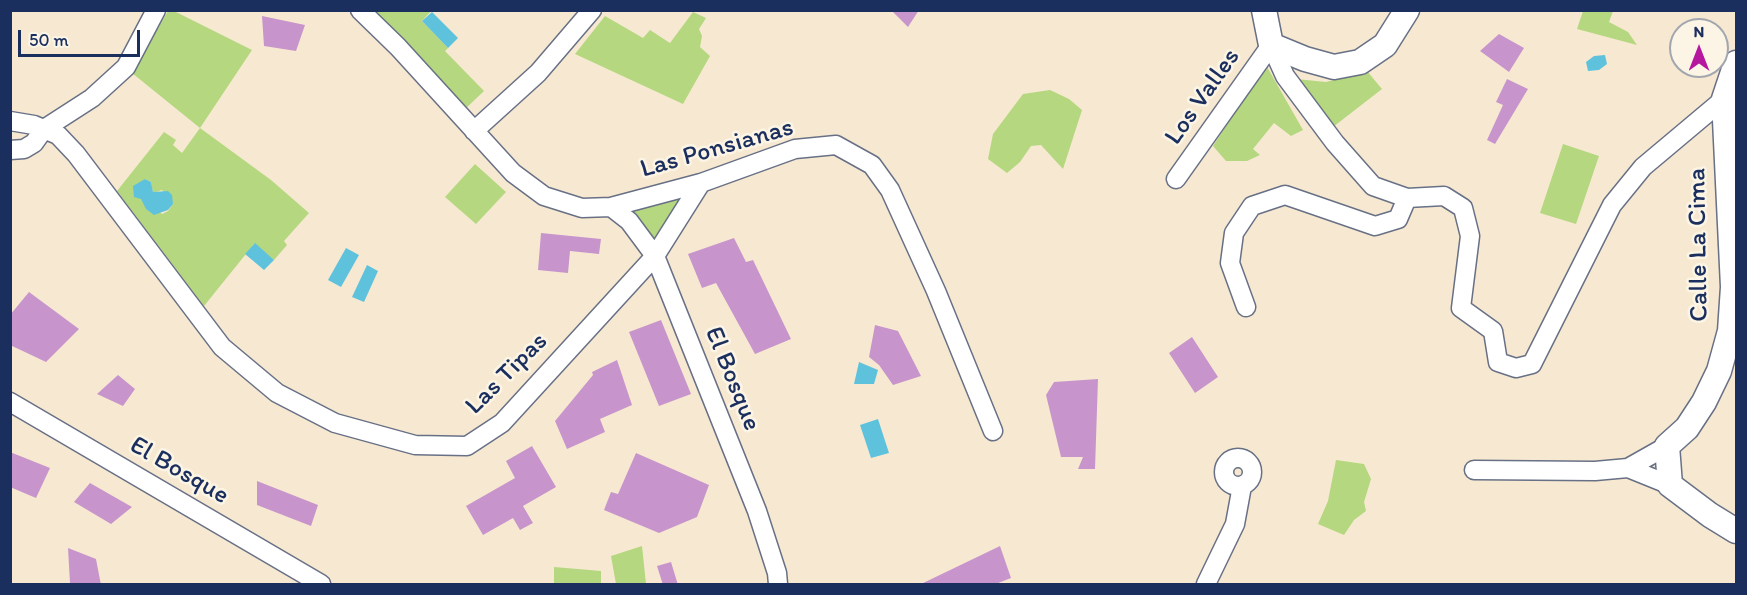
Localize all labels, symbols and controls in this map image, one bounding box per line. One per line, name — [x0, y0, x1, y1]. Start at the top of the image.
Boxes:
scale bar — [21, 18, 142, 56]
north arrow — [1669, 18, 1729, 78]
text: N — [1694, 22, 1704, 41]
text: 50 m — [29, 29, 69, 51]
street label: Los Valles — [1159, 43, 1247, 151]
street label: Las Ponsianas — [637, 112, 797, 186]
street label: Calle La Cima — [1682, 168, 1716, 322]
street label: El Bosque — [697, 323, 767, 435]
street label: Las Tipas — [459, 326, 555, 422]
street label: El Bosque — [124, 430, 234, 512]

